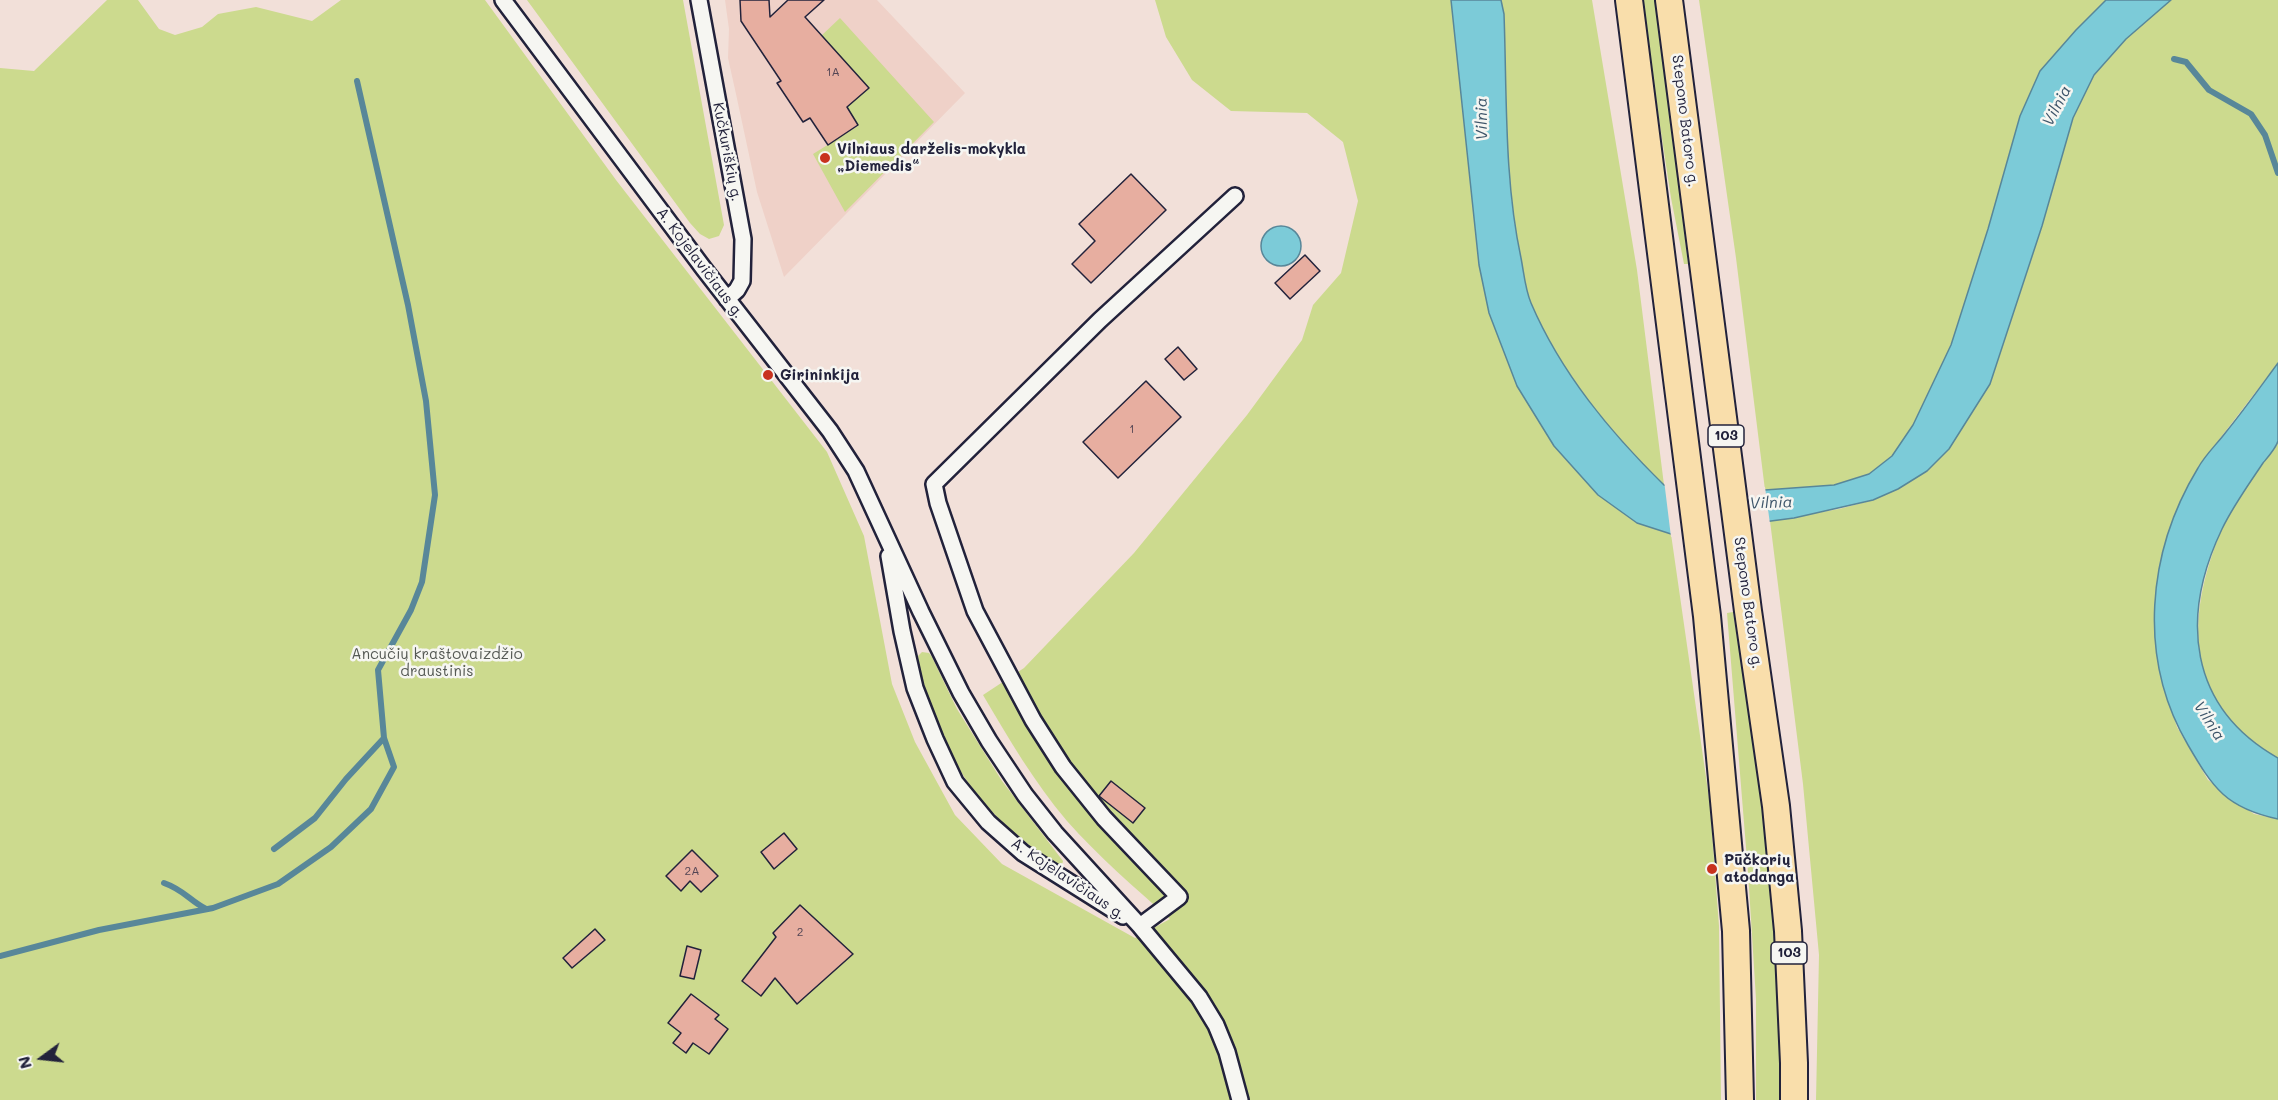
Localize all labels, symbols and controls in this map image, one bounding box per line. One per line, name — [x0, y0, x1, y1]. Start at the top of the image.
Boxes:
street label: Stepono Batoro g. — [1668, 54, 1702, 188]
house number: 1A — [826, 65, 840, 79]
water label: Vilnia — [2038, 82, 2076, 130]
water label: Vilnia — [1472, 97, 1492, 141]
street label: Kučkuriškių g. — [709, 101, 745, 203]
place label: Vilniaus darželis-mokykla „Diemedis“ — [837, 140, 1026, 175]
marker: Vilniaus darželis-mokykla „Diemedis“ — [818, 151, 832, 165]
street label: A. Kojelavičiaus g. — [653, 204, 747, 322]
place label: Girininkija — [780, 366, 860, 384]
marker: Girininkija — [761, 368, 775, 382]
house number: 1 — [1129, 422, 1135, 436]
road number: 103 — [1708, 425, 1744, 447]
water label: Vilnia — [1749, 493, 1793, 513]
street label: Stepono Batoro g. — [1730, 536, 1766, 670]
park label: Ancučių kraštovaizdžio draustinis — [351, 645, 523, 680]
water label: Vilnia — [2189, 698, 2229, 744]
street label: A. Kojelavičiaus g. — [1008, 834, 1128, 924]
place label: Pūčkorių atodanga — [1724, 851, 1794, 886]
marker: Pūčkorių atodanga — [1705, 862, 1719, 876]
house number: 2A — [685, 864, 699, 878]
house number: 2 — [797, 925, 803, 939]
road number: 103 — [1771, 942, 1807, 964]
north arrow — [12, 1028, 72, 1088]
text: N — [12, 1054, 36, 1071]

